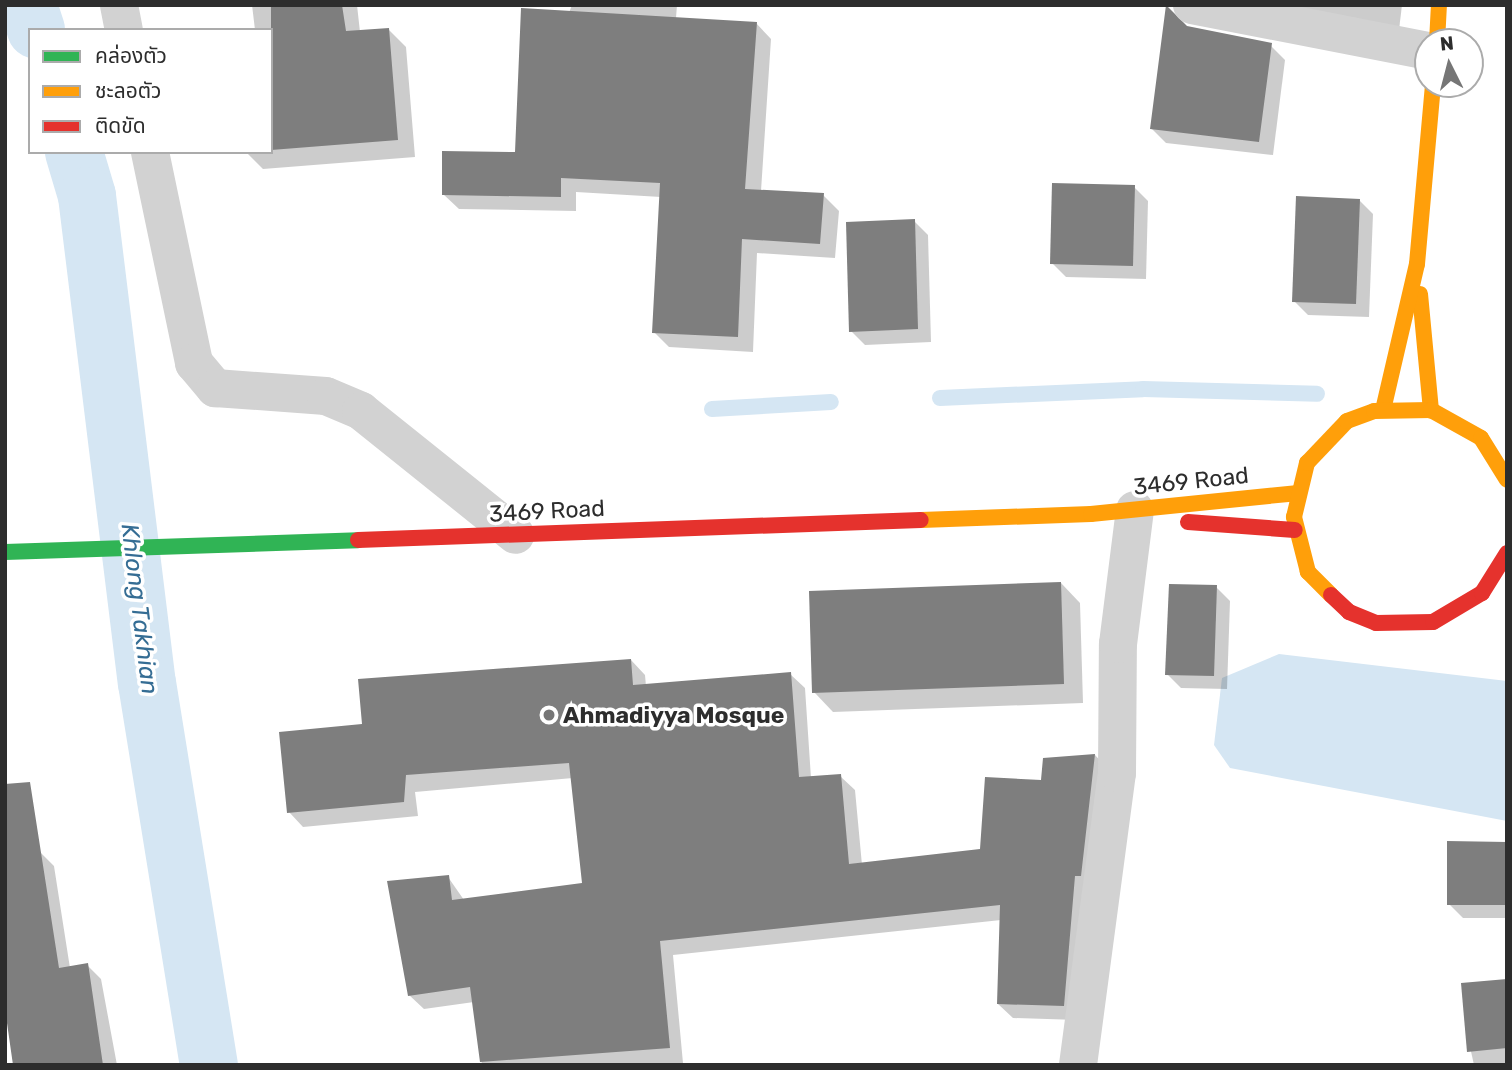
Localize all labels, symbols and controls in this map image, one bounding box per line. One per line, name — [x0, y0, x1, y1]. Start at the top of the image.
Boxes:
legend — [28, 28, 273, 154]
north arrow — [1414, 28, 1484, 98]
text: N — [1439, 31, 1455, 56]
text: คล่องตัว — [95, 43, 167, 68]
text: ชะลอตัว — [95, 78, 161, 103]
text: ติดขัด — [95, 113, 146, 138]
street label: 3469 Road — [1132, 461, 1250, 501]
street label: 3469 Road — [488, 494, 606, 528]
water label: Khlong Takhian — [114, 522, 164, 696]
place label: Ahmadiyya Mosque — [563, 701, 784, 729]
marker: Ahmadiyya Mosque — [541, 707, 557, 723]

